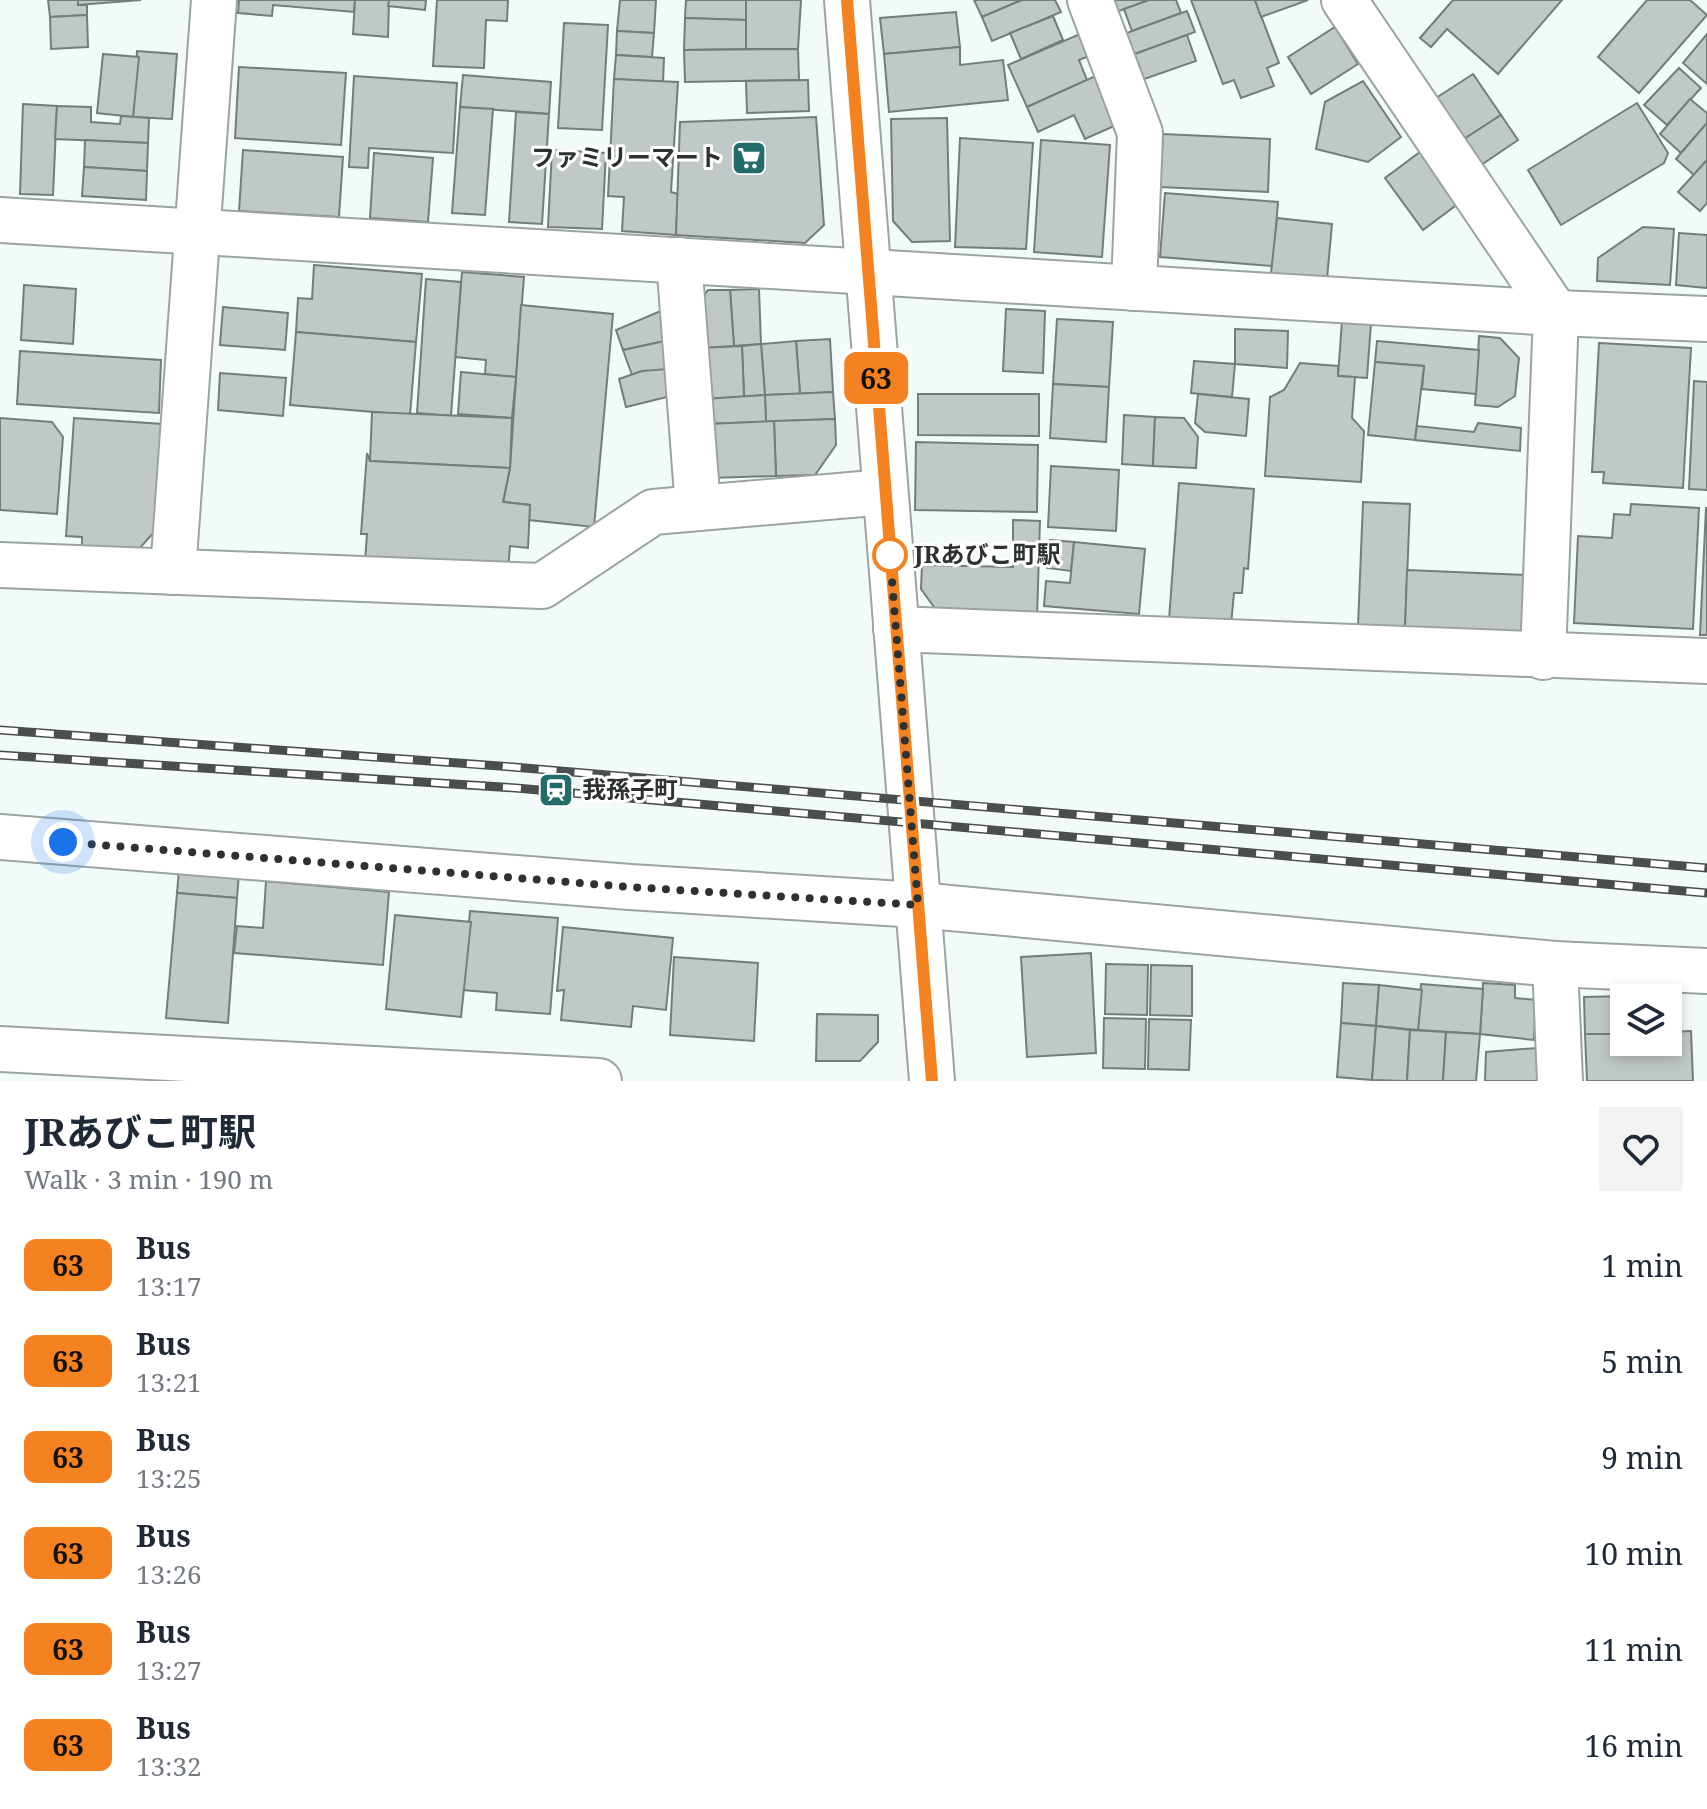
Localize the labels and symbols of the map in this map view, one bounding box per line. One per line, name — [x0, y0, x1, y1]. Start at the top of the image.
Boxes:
supermarket icon: ファミリーマート — [730, 139, 768, 177]
place label: ファミリーマート — [531, 140, 723, 173]
line badge: 63 — [840, 352, 912, 404]
place label: JRあびこ町駅 — [913, 537, 1061, 570]
marker: JRあびこ町駅 — [873, 538, 907, 572]
station icon: 我孫子町 — [537, 771, 575, 809]
place label: 我孫子町 — [582, 772, 678, 805]
your location — [43, 822, 83, 862]

